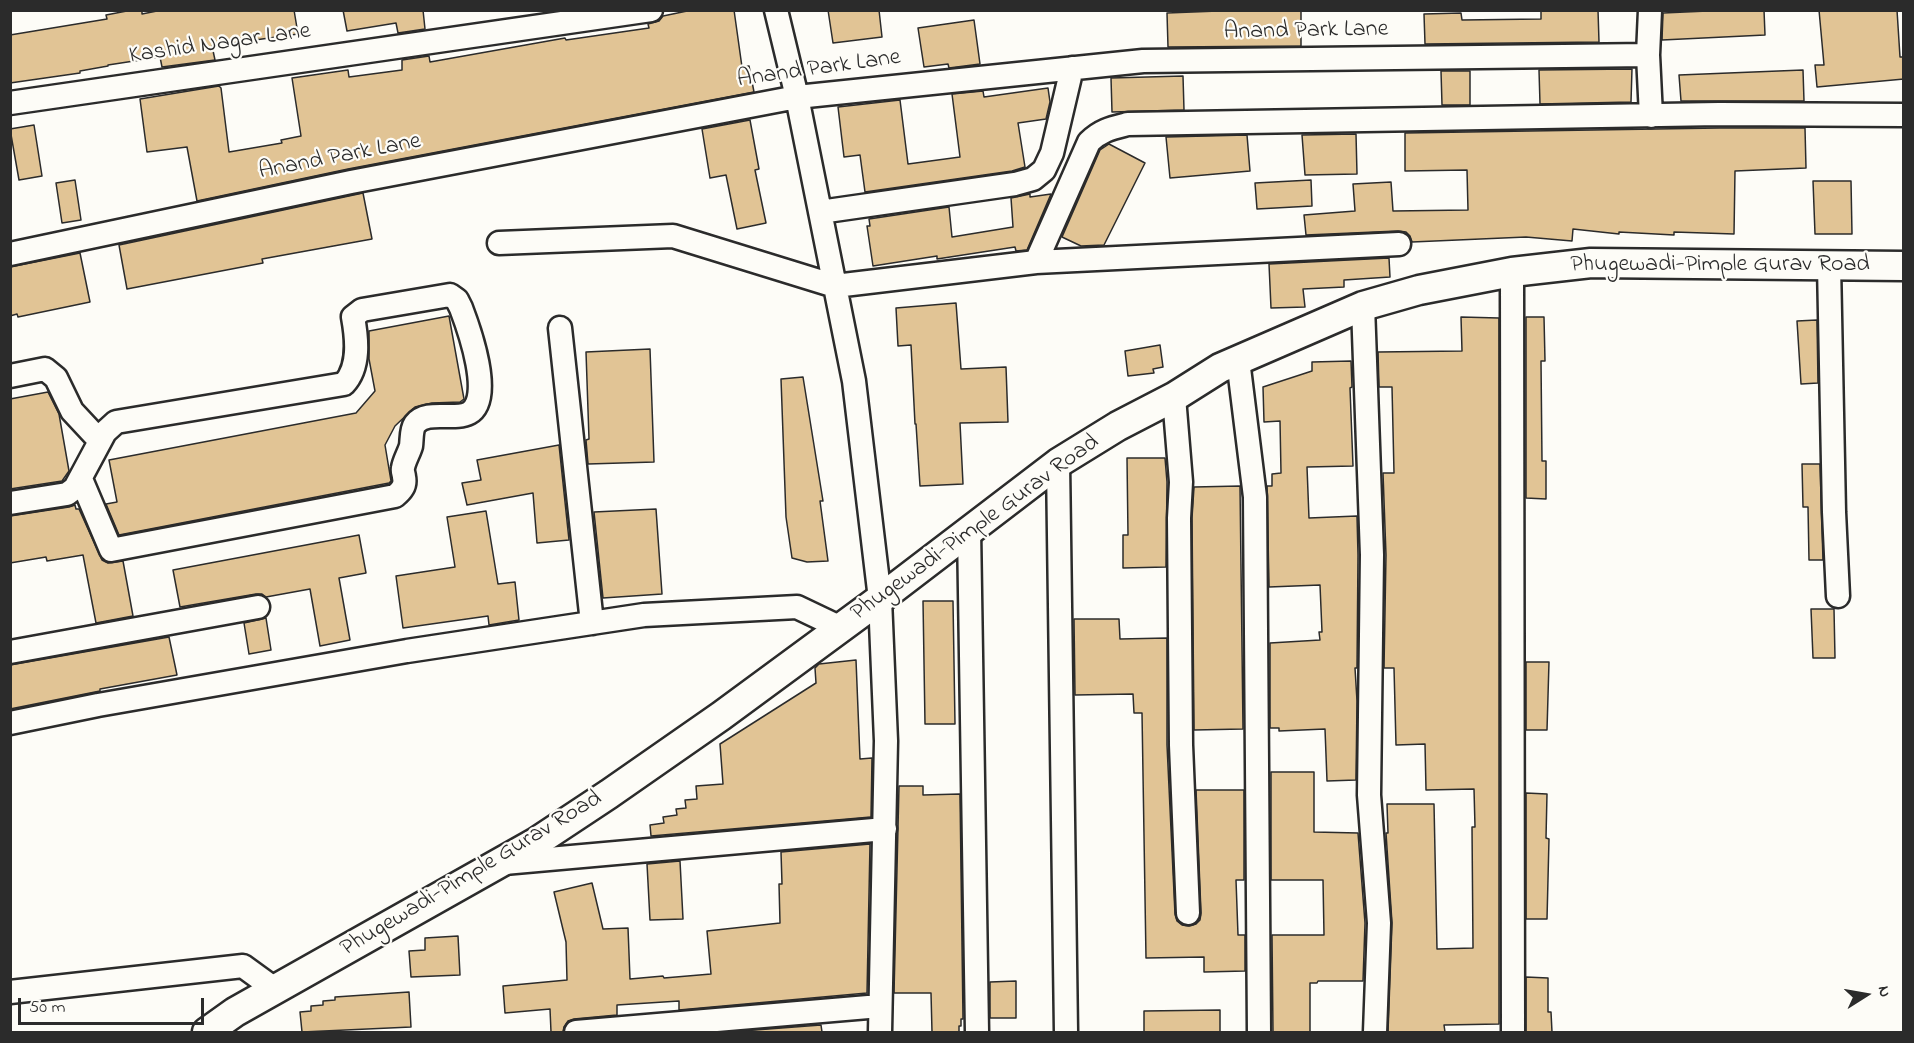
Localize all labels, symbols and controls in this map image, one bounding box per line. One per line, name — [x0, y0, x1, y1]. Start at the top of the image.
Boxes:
street label: Anand Park Lane — [1223, 16, 1389, 48]
street label: Kashid Nagar Lane — [127, 18, 313, 72]
street label: Anand Park Lane — [735, 44, 903, 96]
street label: Anand Park Lane — [256, 128, 424, 188]
street label: Phugewadi-Pimple Gurav Road — [1570, 252, 1870, 280]
street label: Phugewadi-Pimple Gurav Road — [846, 429, 1106, 629]
street label: Phugewadi-Pimple Gurav Road — [336, 785, 608, 965]
north arrow — [1836, 965, 1896, 1025]
text: N — [1871, 984, 1896, 999]
scale bar — [21, 986, 207, 1024]
text: 50 m — [29, 995, 66, 1021]

